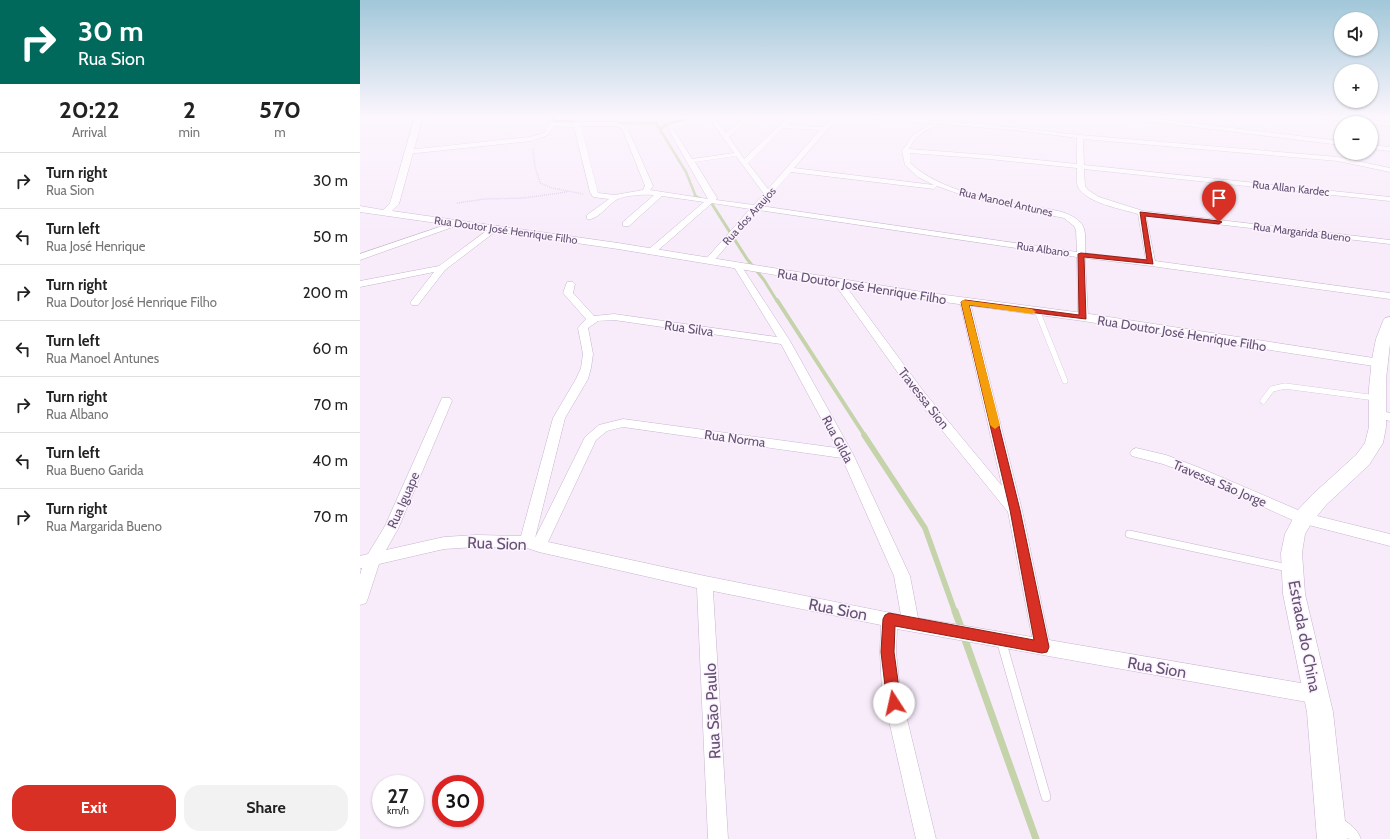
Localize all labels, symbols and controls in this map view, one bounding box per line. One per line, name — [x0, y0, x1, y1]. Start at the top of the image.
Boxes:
map controls — [1334, 12, 1378, 160]
button: sound — [1334, 12, 1378, 56]
text: 30 m — [78, 14, 144, 48]
icon: right — [12, 16, 64, 68]
text: Rua Sion — [78, 48, 145, 70]
button: + — [1334, 64, 1378, 108]
text: 20:22 — [59, 95, 119, 124]
text: 2 — [183, 95, 196, 124]
text: 570 — [259, 95, 301, 124]
button: − — [1334, 116, 1378, 160]
text: Arrival — [72, 124, 107, 140]
text: min — [179, 124, 200, 140]
text: m — [274, 124, 286, 140]
text: Turn right — [46, 164, 107, 182]
icon: right — [12, 170, 34, 192]
text: 30 m — [313, 172, 348, 190]
street label: Rua Allan Kardec — [1252, 177, 1330, 199]
pin — [1202, 181, 1236, 222]
text: Rua Sion — [46, 182, 94, 198]
street label: Rua dos Araujos — [719, 184, 779, 248]
street label: Rua Manoel Antunes — [958, 184, 1055, 220]
icon: arrive — [1208, 187, 1230, 209]
street label: Rua Doutor José Henrique Filho — [433, 213, 579, 247]
street label: Rua Margarida Bueno — [1252, 219, 1352, 245]
text: Turn left — [46, 220, 100, 238]
icon: left — [12, 226, 34, 248]
text: 50 m — [313, 228, 348, 246]
text: Rua José Henrique — [46, 238, 145, 254]
street label: Rua Albano — [1016, 238, 1070, 260]
street label: Rua Doutor José Henrique Filho — [776, 265, 948, 307]
text: Turn right — [46, 276, 107, 294]
icon: right — [12, 282, 34, 304]
text: 200 m — [303, 284, 348, 302]
text: Rua Doutor José Henrique Filho — [46, 294, 217, 310]
street label: Rua Doutor José Henrique Filho — [1096, 312, 1268, 354]
street label: Rua Silva — [663, 317, 715, 339]
text: Turn left — [46, 332, 100, 350]
icon: left — [12, 338, 34, 360]
text: 60 m — [312, 340, 348, 358]
text: Rua Manoel Antunes — [46, 350, 159, 366]
street label: Travessa Sion — [895, 364, 953, 432]
text: Turn right — [46, 388, 107, 406]
icon: right — [12, 394, 34, 416]
text: 70 m — [314, 396, 348, 414]
text: Rua Albano — [46, 406, 109, 422]
street label: Rua Gilda — [819, 412, 858, 466]
street label: Rua Norma — [703, 426, 767, 450]
text: Turn left — [46, 444, 100, 462]
icon: left — [12, 450, 34, 472]
text: 40 m — [312, 452, 348, 470]
street label: Travessa São Jorge — [1171, 456, 1269, 510]
text: Rua Bueno Garida — [46, 462, 143, 478]
street label: Rua Iguape — [383, 469, 423, 531]
text: Turn right — [46, 500, 107, 518]
icon: right — [12, 506, 34, 528]
text: 70 m — [314, 508, 348, 526]
text: Rua Margarida Bueno — [46, 518, 162, 534]
street label: Rua Sion — [467, 533, 527, 554]
street label: Estrada do China — [1284, 579, 1325, 694]
street label: Rua Sion — [807, 594, 869, 625]
street label: Rua Sion — [1126, 653, 1188, 682]
street label: Rua Sāo Paulo — [700, 662, 724, 759]
position arrow — [873, 682, 915, 724]
speed limit sign: 30 — [432, 775, 484, 827]
text: 27 — [388, 784, 408, 808]
button: Exit — [12, 785, 176, 831]
button: Share — [184, 785, 348, 831]
text: km/h — [387, 804, 409, 817]

